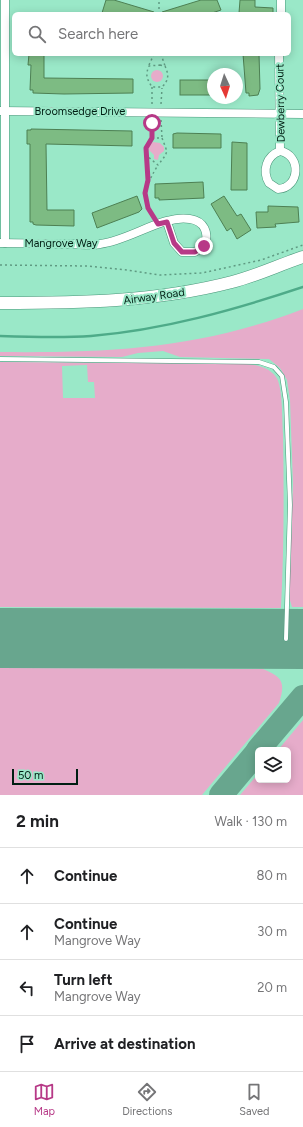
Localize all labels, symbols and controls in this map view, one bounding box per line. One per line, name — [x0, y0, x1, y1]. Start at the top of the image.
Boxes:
search box — [12, 12, 291, 56]
icon: search — [26, 23, 48, 45]
text: Search here — [58, 25, 138, 43]
street label: Dewberry Court — [273, 63, 288, 142]
north arrow — [207, 68, 243, 104]
street label: Broomsedge Drive — [35, 105, 125, 118]
route start — [143, 114, 161, 132]
street label: Mangrove Way — [24, 237, 98, 250]
route end — [195, 237, 213, 255]
street label: Airway Road — [123, 286, 185, 307]
map controls — [255, 747, 291, 783]
button: layers — [255, 747, 291, 783]
scale bar — [12, 767, 78, 786]
text: 50 m — [18, 769, 43, 782]
text: 2 min — [16, 811, 59, 831]
text: Walk · 130 m — [214, 814, 287, 829]
icon: ahead — [16, 865, 38, 887]
text: Continue — [54, 867, 117, 885]
text: 80 m — [256, 868, 287, 883]
text: Continue — [54, 915, 117, 933]
icon: ahead — [16, 921, 38, 943]
text: 30 m — [257, 924, 287, 939]
text: Mangrove Way — [54, 933, 141, 948]
text: Turn left — [54, 971, 112, 989]
icon: left — [16, 977, 38, 999]
text: 20 m — [257, 980, 287, 995]
text: Mangrove Way — [54, 989, 141, 1004]
icon: arrive — [16, 1033, 38, 1055]
text: Arrive at destination — [54, 1035, 195, 1053]
tab: Map — [33, 1081, 55, 1118]
tab: Directions — [122, 1081, 172, 1118]
tab: Saved — [239, 1081, 270, 1118]

